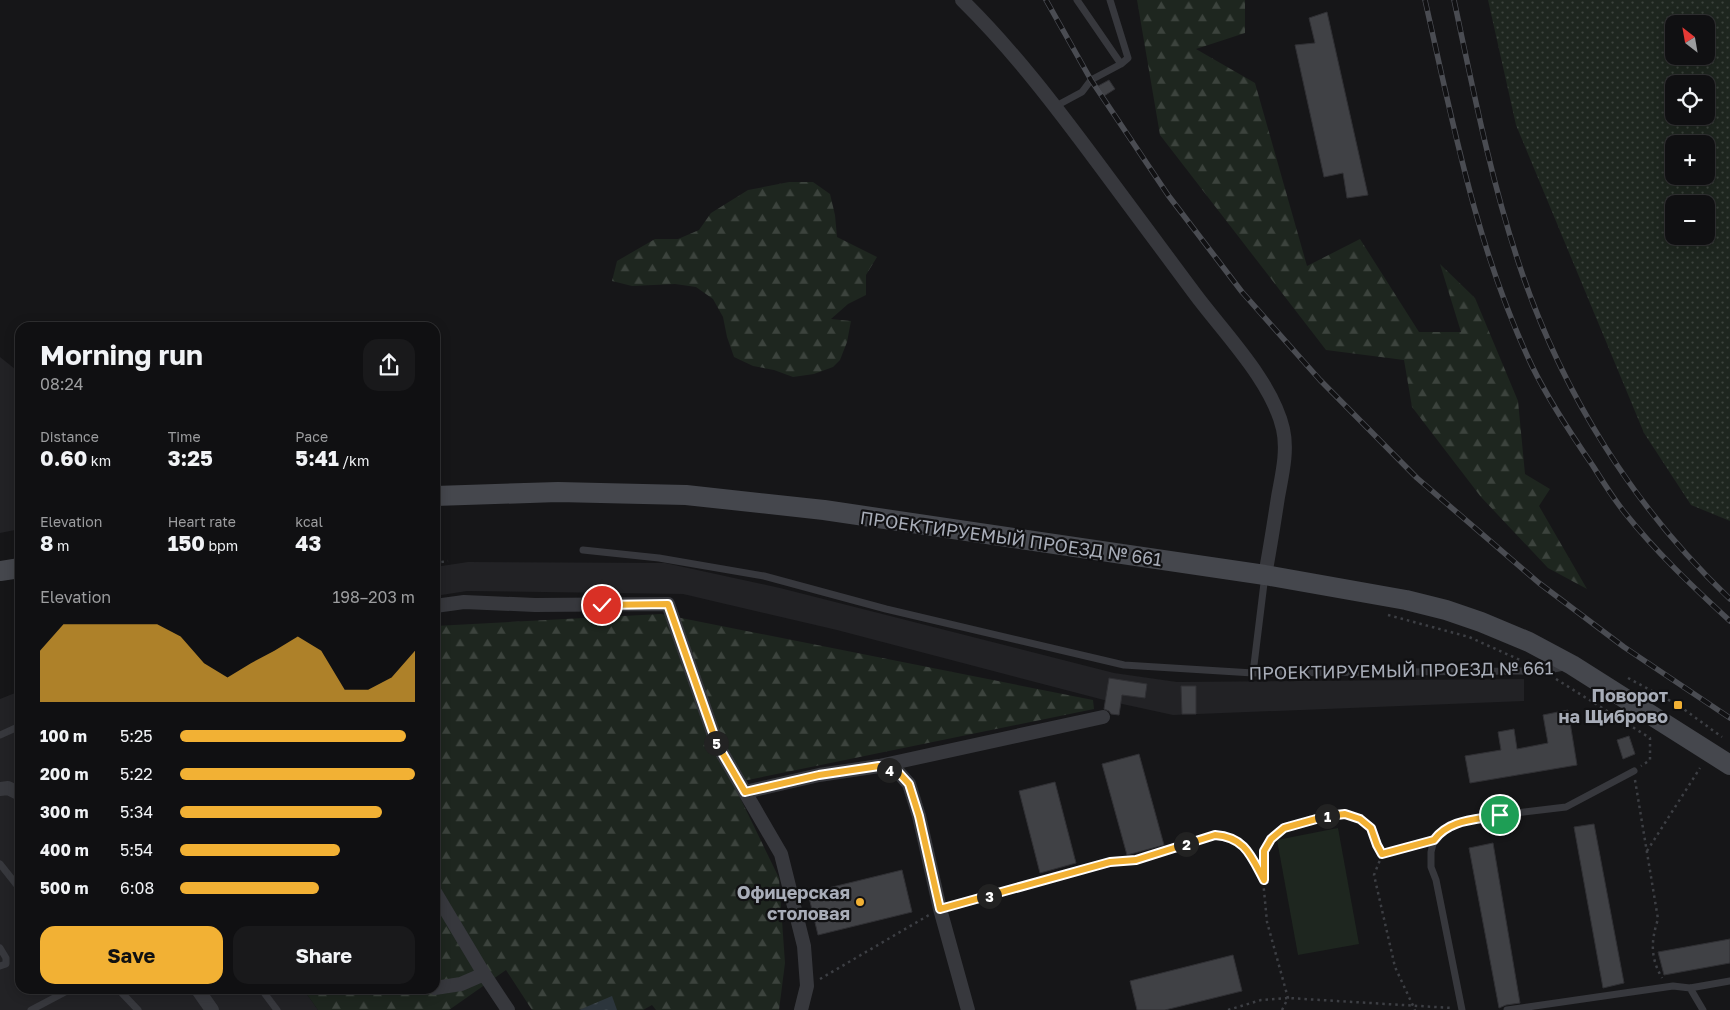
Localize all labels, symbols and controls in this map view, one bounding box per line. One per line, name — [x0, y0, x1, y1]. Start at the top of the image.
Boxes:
north arrow — [1665, 15, 1715, 65]
map controls — [1665, 15, 1715, 245]
button: locate — [1665, 75, 1715, 125]
button: + — [1665, 135, 1715, 185]
button: − — [1665, 195, 1715, 245]
text: Morning run — [40, 338, 203, 371]
button: share — [363, 339, 415, 391]
text: 08:24 — [40, 374, 84, 394]
text: Distance — [40, 428, 99, 445]
text: Time — [168, 428, 201, 445]
text: Pace — [295, 428, 328, 445]
text: 0.60 — [40, 445, 87, 471]
text: 3:25 — [168, 445, 213, 471]
text: 5:41 — [295, 445, 339, 471]
text: km — [87, 452, 111, 469]
text: /km — [339, 452, 369, 469]
street label: ПРОЕКТИРУЕМЫЙ ПРОЕЗД № 661 — [859, 506, 1164, 570]
text: Elevation — [40, 513, 102, 530]
text: Heart rate — [168, 513, 236, 530]
text: kcal — [295, 513, 323, 530]
text: 8 — [40, 530, 53, 556]
text: 150 — [168, 530, 205, 556]
text: 43 — [295, 530, 321, 556]
text: m — [53, 537, 69, 554]
text: bpm — [205, 537, 238, 554]
pin — [581, 584, 623, 626]
text: Elevation — [40, 587, 111, 607]
text: 198–203 m — [333, 587, 415, 607]
icon: check — [588, 591, 616, 619]
street label: ПРОЕКТИРУЕМЫЙ ПРОЕЗД № 661 — [1248, 656, 1554, 684]
place label: Поворот на Щиброво — [1558, 684, 1668, 727]
marker: Поворот на Щиброво — [1672, 699, 1684, 711]
text: 100 m — [40, 726, 87, 746]
text: 5:25 — [120, 726, 153, 746]
pin: 5 — [704, 730, 728, 756]
text: 5 — [712, 735, 721, 752]
pin: 4 — [876, 758, 902, 782]
text: 4 — [885, 762, 894, 779]
text: 200 m — [40, 764, 89, 784]
text: 5:22 — [120, 764, 153, 784]
pin — [1479, 794, 1521, 836]
icon: arrive — [1486, 801, 1514, 829]
text: 300 m — [40, 802, 89, 822]
text: 5:34 — [120, 802, 153, 822]
pin: 1 — [1314, 804, 1340, 828]
text: 1 — [1324, 808, 1331, 825]
pin: 2 — [1174, 832, 1198, 856]
text: 2 — [1182, 836, 1191, 853]
text: 400 m — [40, 840, 89, 860]
text: 5:54 — [120, 840, 153, 860]
text: 500 m — [40, 878, 89, 898]
text: 6:08 — [120, 878, 154, 898]
place label: Офицерская столовая — [737, 881, 850, 924]
pin: 3 — [976, 884, 1002, 908]
text: 3 — [985, 888, 994, 905]
marker: Офицерская столовая — [854, 896, 866, 908]
button: Save — [40, 926, 223, 984]
button: Share — [233, 926, 415, 984]

